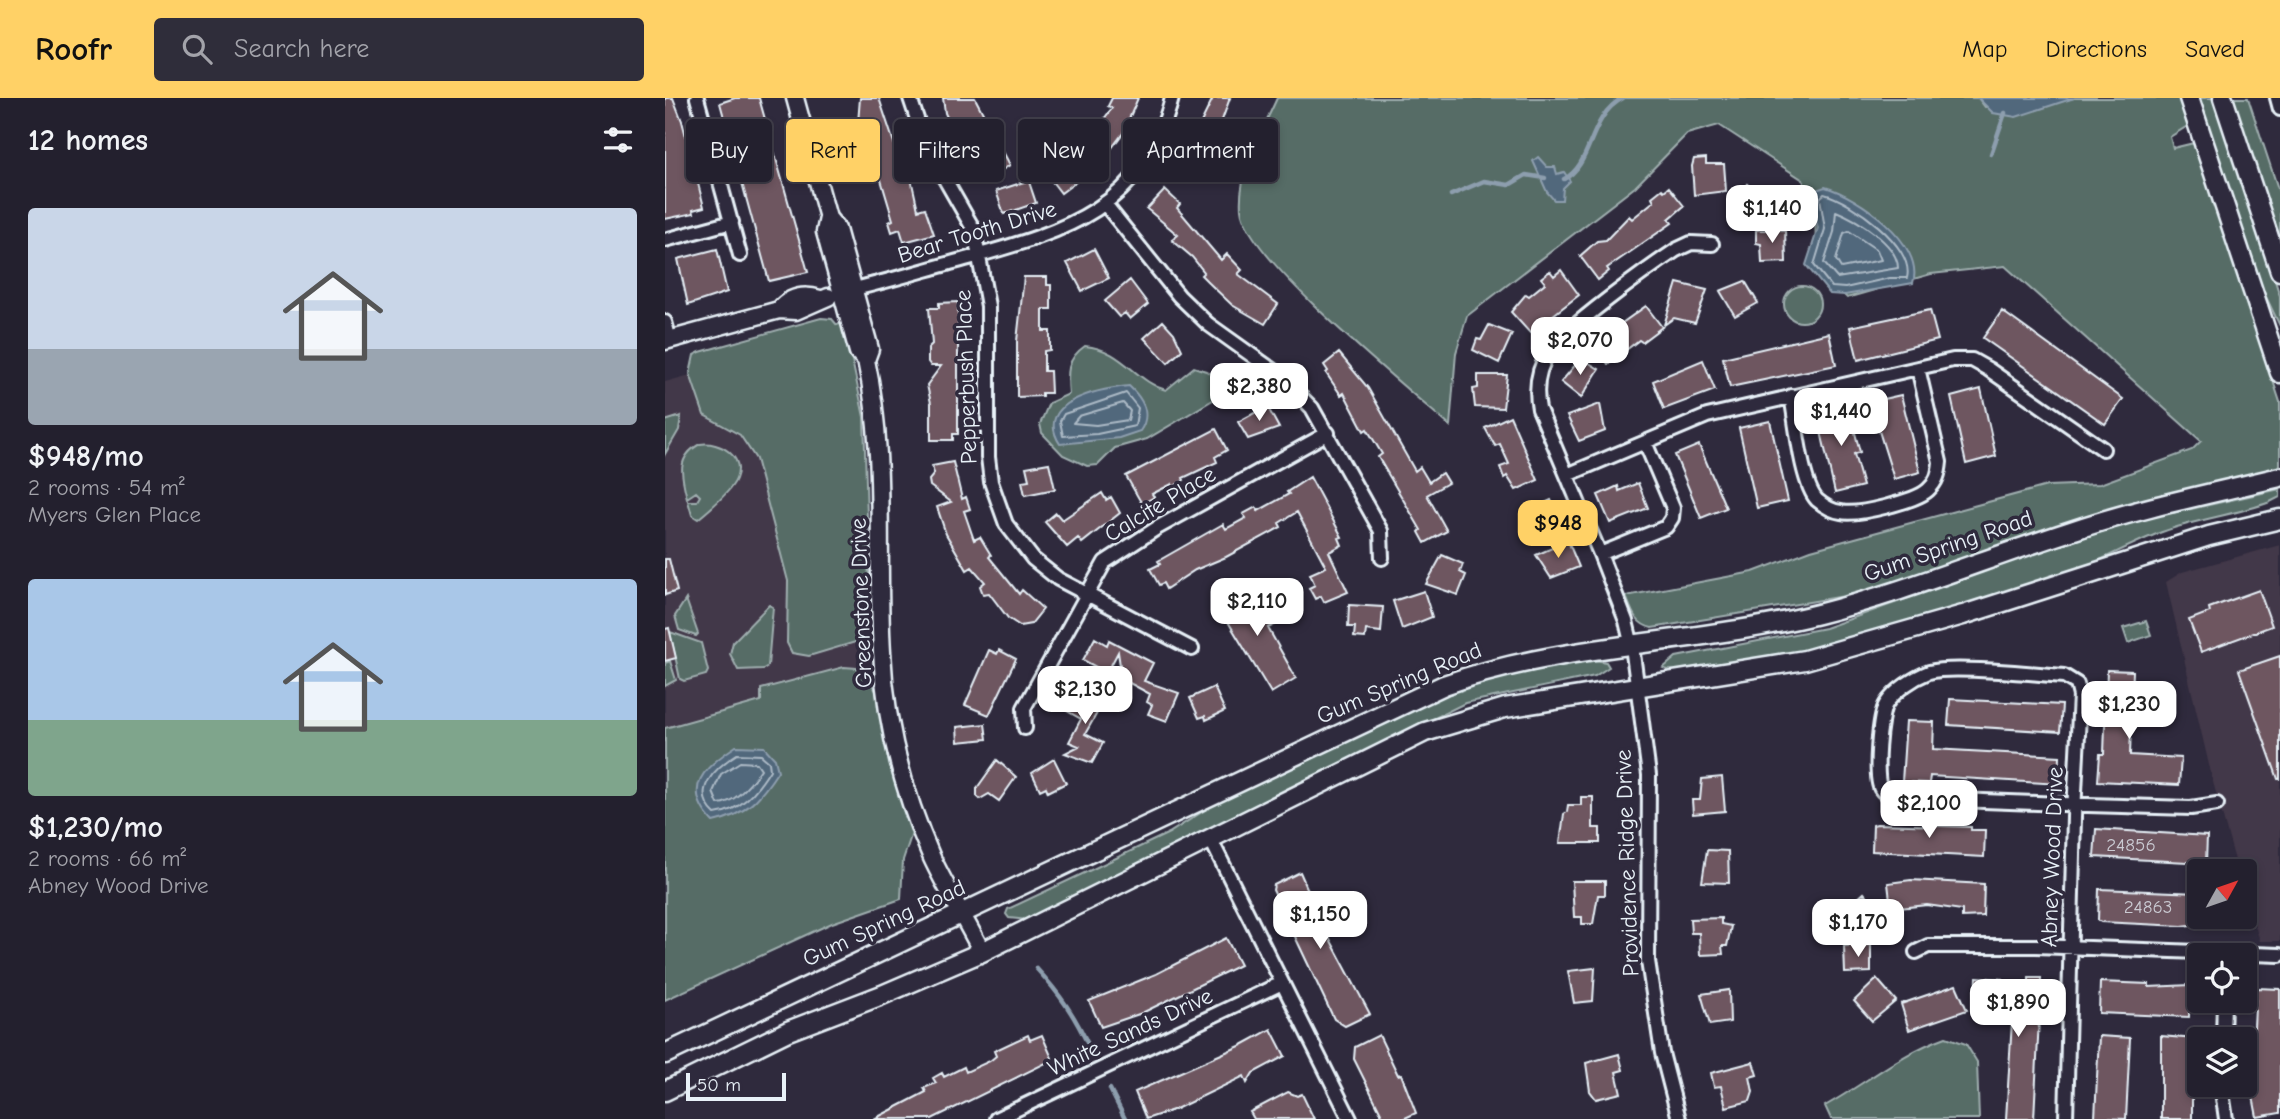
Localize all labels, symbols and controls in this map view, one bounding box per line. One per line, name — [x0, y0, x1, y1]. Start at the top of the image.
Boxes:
search box — [154, 18, 644, 81]
text: Roofr — [35, 30, 112, 68]
icon: search — [178, 30, 216, 68]
text: Search here — [234, 34, 369, 64]
text: Map — [1962, 35, 2008, 63]
text: Directions — [2046, 35, 2147, 63]
text: Saved — [2185, 35, 2245, 63]
chip: Buy — [686, 119, 772, 182]
chip: Rent — [786, 119, 880, 182]
chip: Filters — [894, 119, 1004, 182]
chip: New — [1018, 119, 1109, 182]
chip: Apartment — [1123, 119, 1278, 182]
icon: filters — [599, 121, 637, 159]
text: 12 homes — [28, 123, 148, 158]
pin: $1,140 — [1715, 186, 1829, 245]
text: $1,140 — [1742, 194, 1802, 221]
street label: Bear Tooth Drive — [894, 195, 1060, 269]
icon: home — [270, 253, 396, 379]
street label: Pepperbush Place — [949, 289, 983, 465]
pin: $2,070 — [1523, 317, 1637, 377]
text: $2,070 — [1547, 326, 1613, 353]
pin: $2,380 — [1202, 364, 1316, 423]
text: $2,380 — [1226, 372, 1292, 399]
pin: $1,440 — [1784, 388, 1898, 448]
text: $1,440 — [1810, 397, 1872, 424]
text: $948/mo — [28, 439, 144, 474]
street label: Calcite Place — [1100, 460, 1220, 548]
text: 2 rooms · 54 m² — [28, 474, 185, 501]
pin: $948 — [1517, 500, 1599, 560]
text: Myers Glen Place — [28, 501, 201, 528]
street label: Gum Spring Road — [1860, 505, 2036, 587]
text: $948 — [1534, 509, 1582, 536]
street label: Greenstone Drive — [845, 518, 877, 688]
pin: $2,110 — [1200, 578, 1314, 638]
text: $2,110 — [1227, 587, 1287, 614]
icon: home — [270, 624, 396, 750]
street label: Gum Spring Road — [1313, 636, 1485, 730]
pin: $2,130 — [1028, 666, 1142, 726]
text: $2,130 — [1053, 675, 1117, 702]
pin: $1,230 — [2072, 682, 2186, 741]
text: $1,230 — [2097, 690, 2161, 717]
street label: Providence Ridge Drive — [1610, 749, 1644, 977]
street label: Abney Wood Drive — [2035, 766, 2069, 948]
pin: $2,100 — [1872, 780, 1986, 840]
text: $2,100 — [1896, 789, 1962, 816]
text: $1,230/mo — [28, 810, 163, 845]
house number: 24856 — [2106, 834, 2156, 856]
text: 2 rooms · 66 m² — [28, 845, 186, 872]
north arrow — [2187, 859, 2257, 929]
map controls — [2187, 859, 2257, 1097]
text: Abney Wood Drive — [28, 872, 209, 899]
street label: Gum Spring Road — [798, 873, 970, 973]
pin: $1,150 — [1263, 892, 1377, 951]
house number: 24863 — [2124, 896, 2172, 918]
text: $1,150 — [1289, 900, 1351, 927]
pin: $1,170 — [1801, 900, 1915, 959]
text: $1,170 — [1828, 908, 1888, 935]
button: locate — [2187, 943, 2257, 1013]
pin: $1,890 — [1961, 979, 2075, 1039]
street label: White Sands Drive — [1043, 982, 1217, 1082]
text: $1,890 — [1986, 988, 2050, 1015]
button: layers — [2187, 1027, 2257, 1097]
scale bar — [686, 1070, 786, 1102]
text: 50 m — [697, 1074, 741, 1096]

